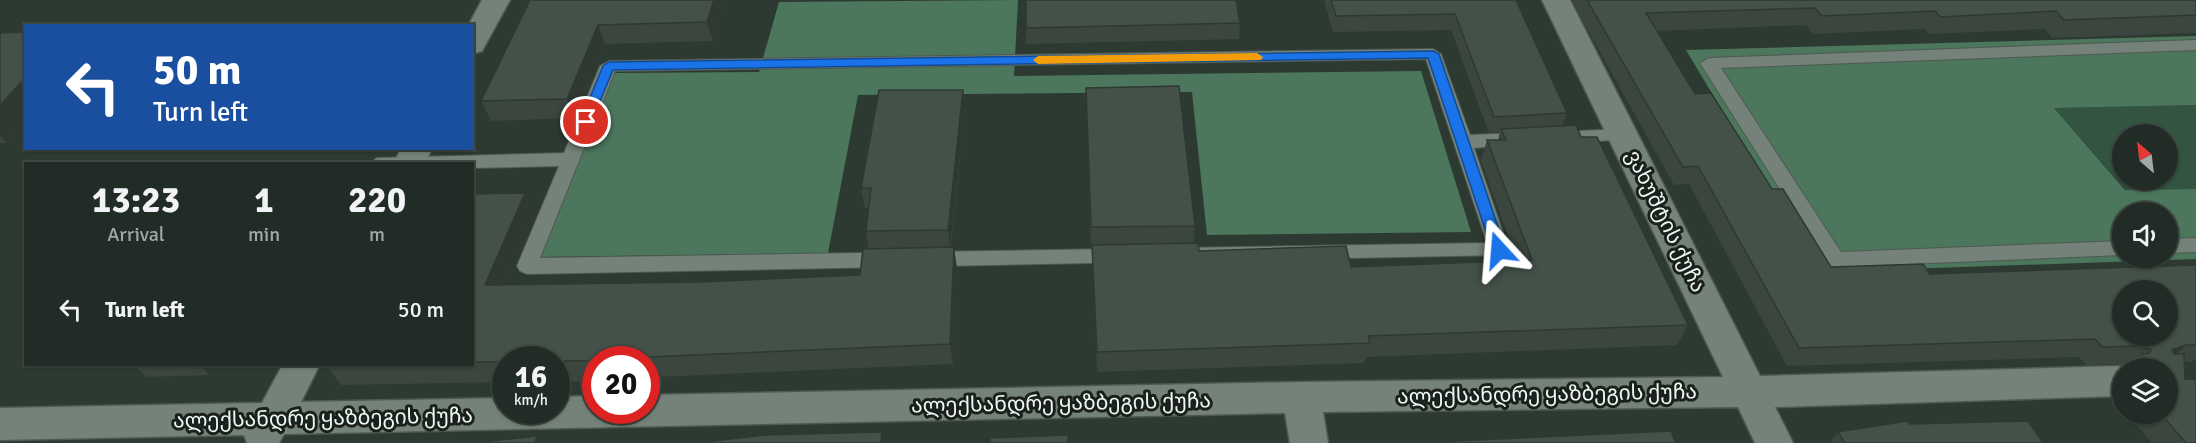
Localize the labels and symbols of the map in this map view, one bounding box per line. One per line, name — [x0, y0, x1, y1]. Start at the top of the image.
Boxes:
pin — [560, 96, 611, 147]
north arrow — [2112, 124, 2178, 190]
street label: ვახუშტის ქუჩა — [1620, 145, 1712, 297]
position arrow — [1467, 218, 1531, 282]
speed limit sign: 20 — [582, 346, 660, 424]
street label: ალექსანდრე ყაზბეგის ქუჩა — [1397, 378, 1697, 410]
street label: ალექსანდრე ყაზბეგის ქუჩა — [911, 387, 1211, 419]
street label: ალექსანდრე ყაზბეგის ქუჩა — [173, 402, 473, 434]

